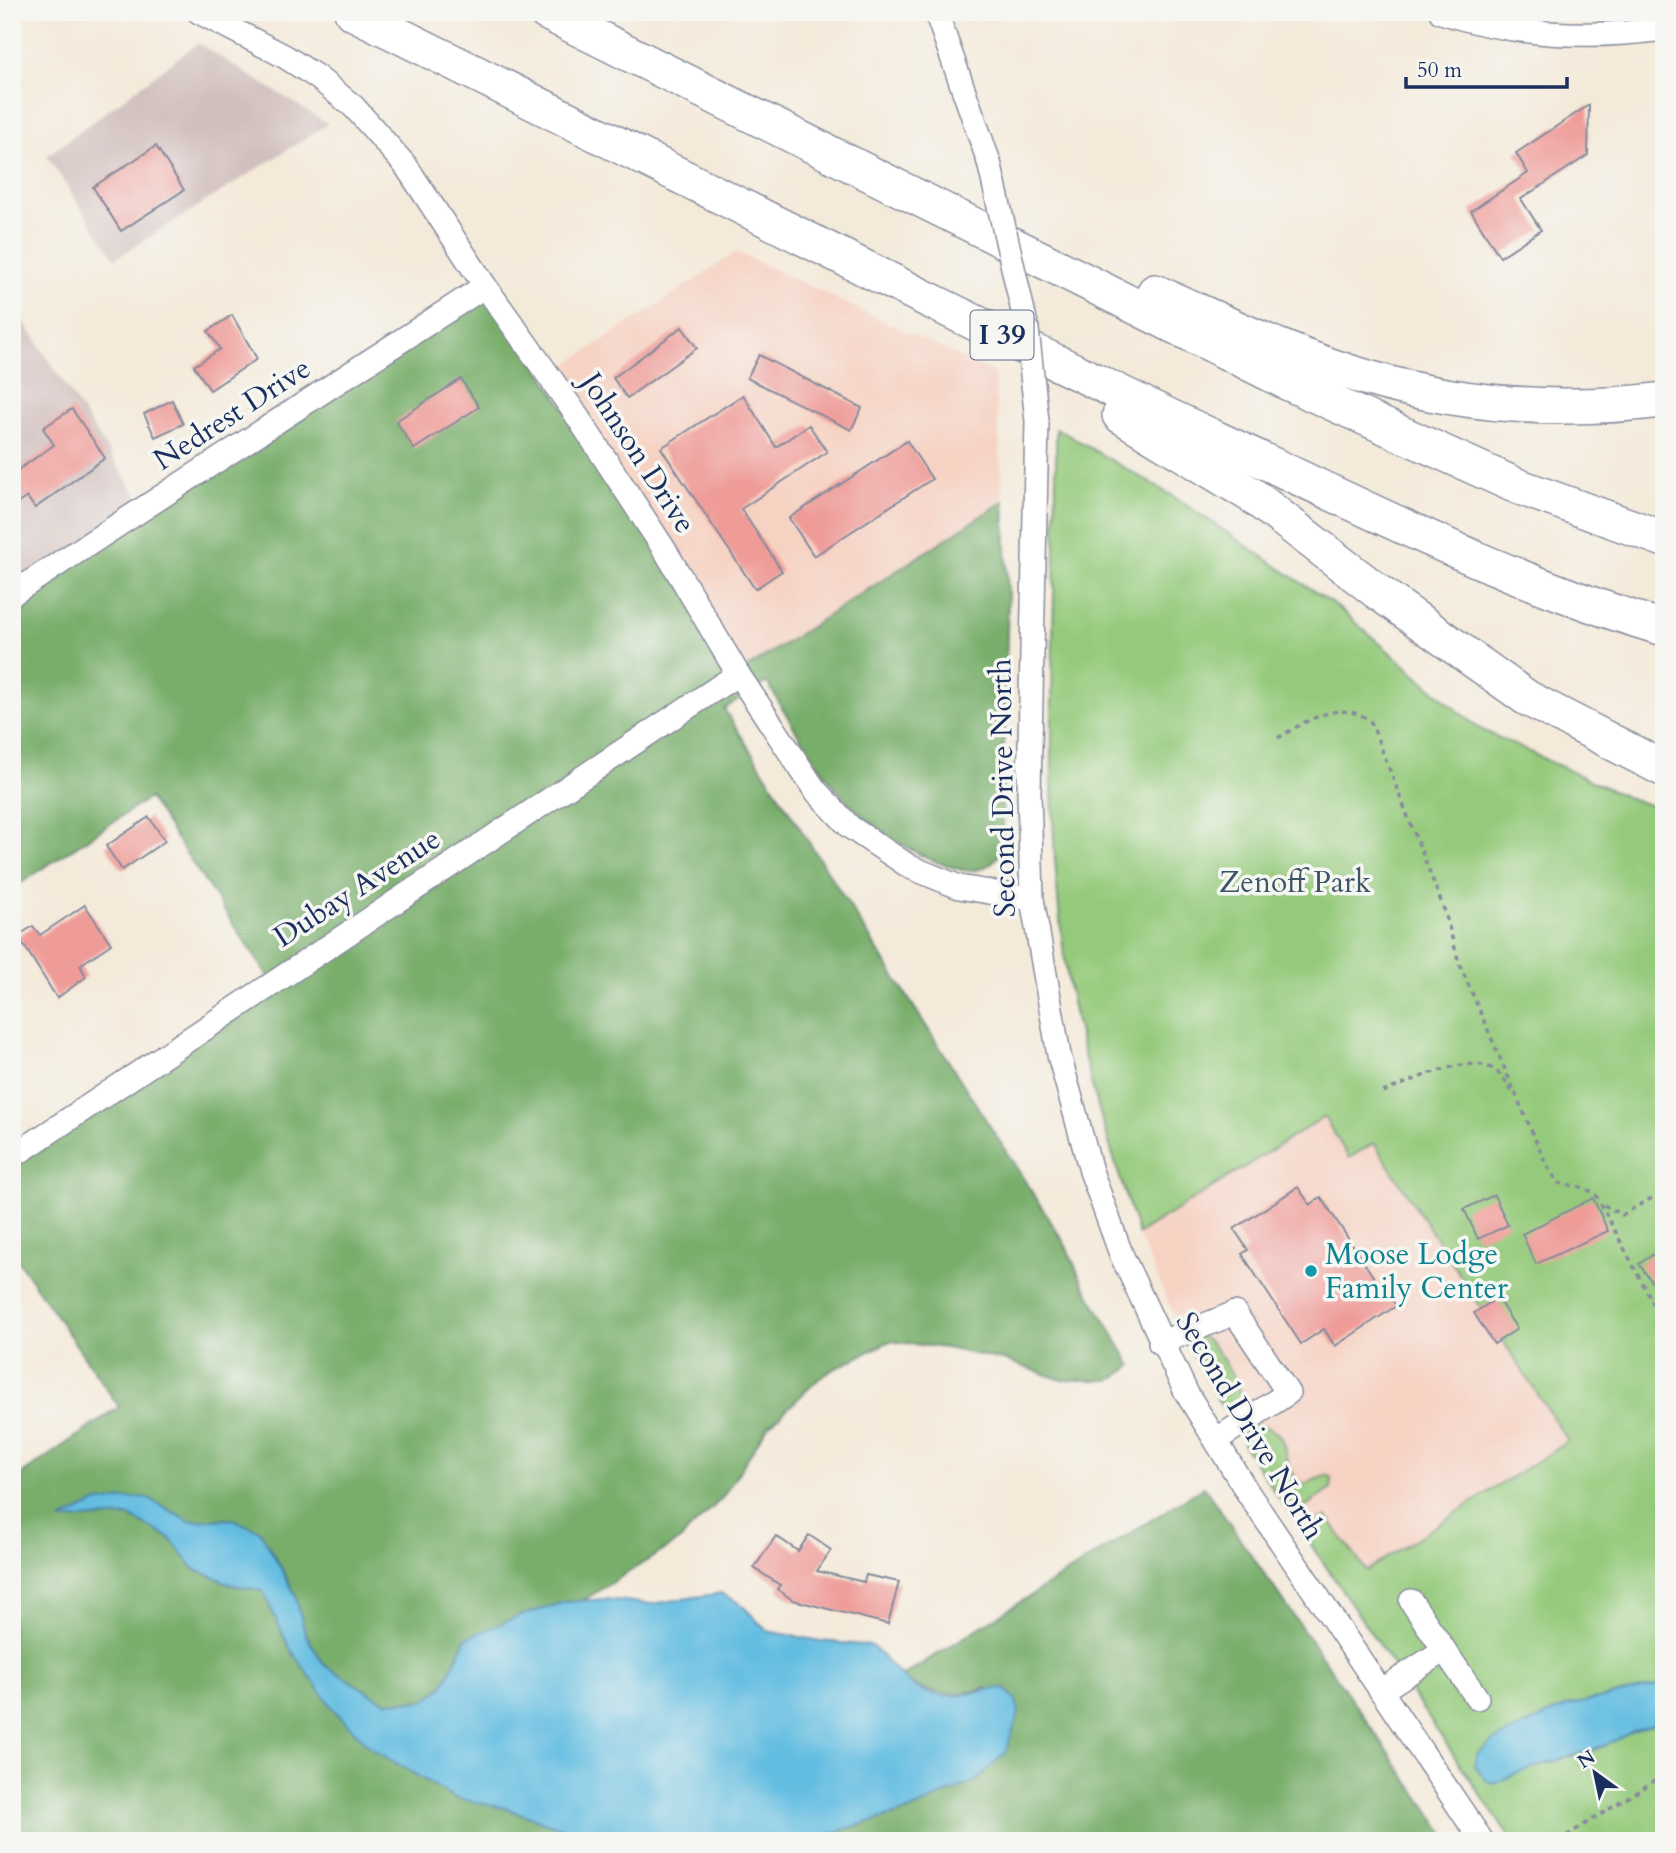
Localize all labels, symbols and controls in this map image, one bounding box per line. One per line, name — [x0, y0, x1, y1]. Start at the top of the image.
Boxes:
scale bar — [1406, 46, 1568, 90]
text: 50 m — [1417, 56, 1462, 85]
road number: I 39 — [970, 310, 1034, 360]
street label: Nedrest Drive — [145, 348, 319, 480]
street label: Johnson Drive — [569, 361, 705, 541]
street label: Second Drive North — [980, 658, 1026, 918]
street label: Dubay Avenue — [266, 819, 448, 957]
park label: Zenoff Park — [1219, 862, 1371, 903]
place label: Moose Lodge Family Center — [1325, 1234, 1508, 1309]
marker: Moose Lodge Family Center — [1303, 1263, 1319, 1279]
street label: Second Drive North — [1166, 1304, 1335, 1548]
north arrow — [1560, 1738, 1630, 1808]
text: N — [1572, 1744, 1601, 1775]

